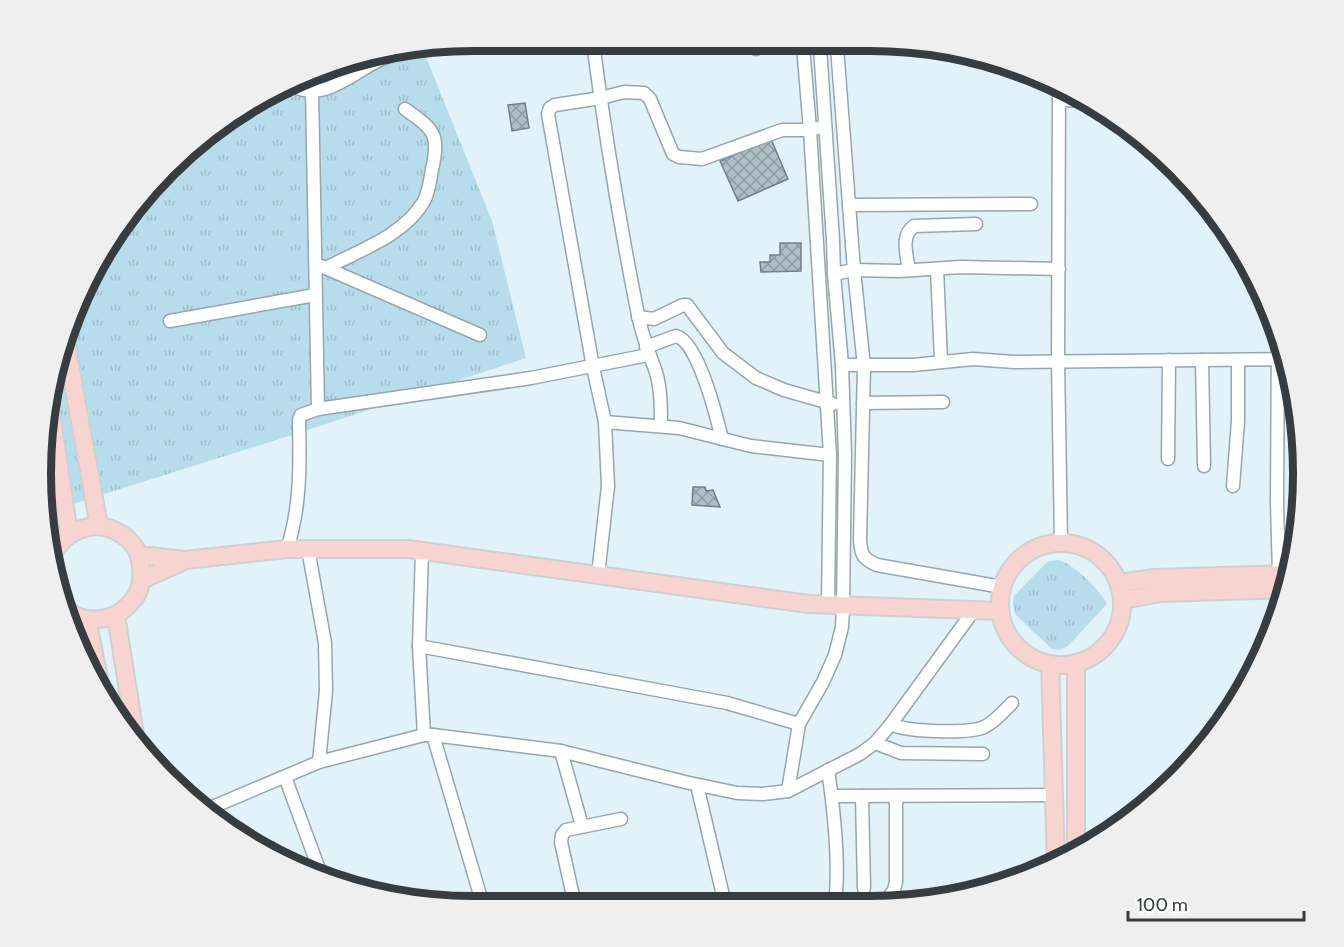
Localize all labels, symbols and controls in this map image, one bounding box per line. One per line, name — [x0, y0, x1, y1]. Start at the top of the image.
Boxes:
scale bar — [1128, 884, 1304, 922]
text: 100 m — [1137, 894, 1188, 916]

